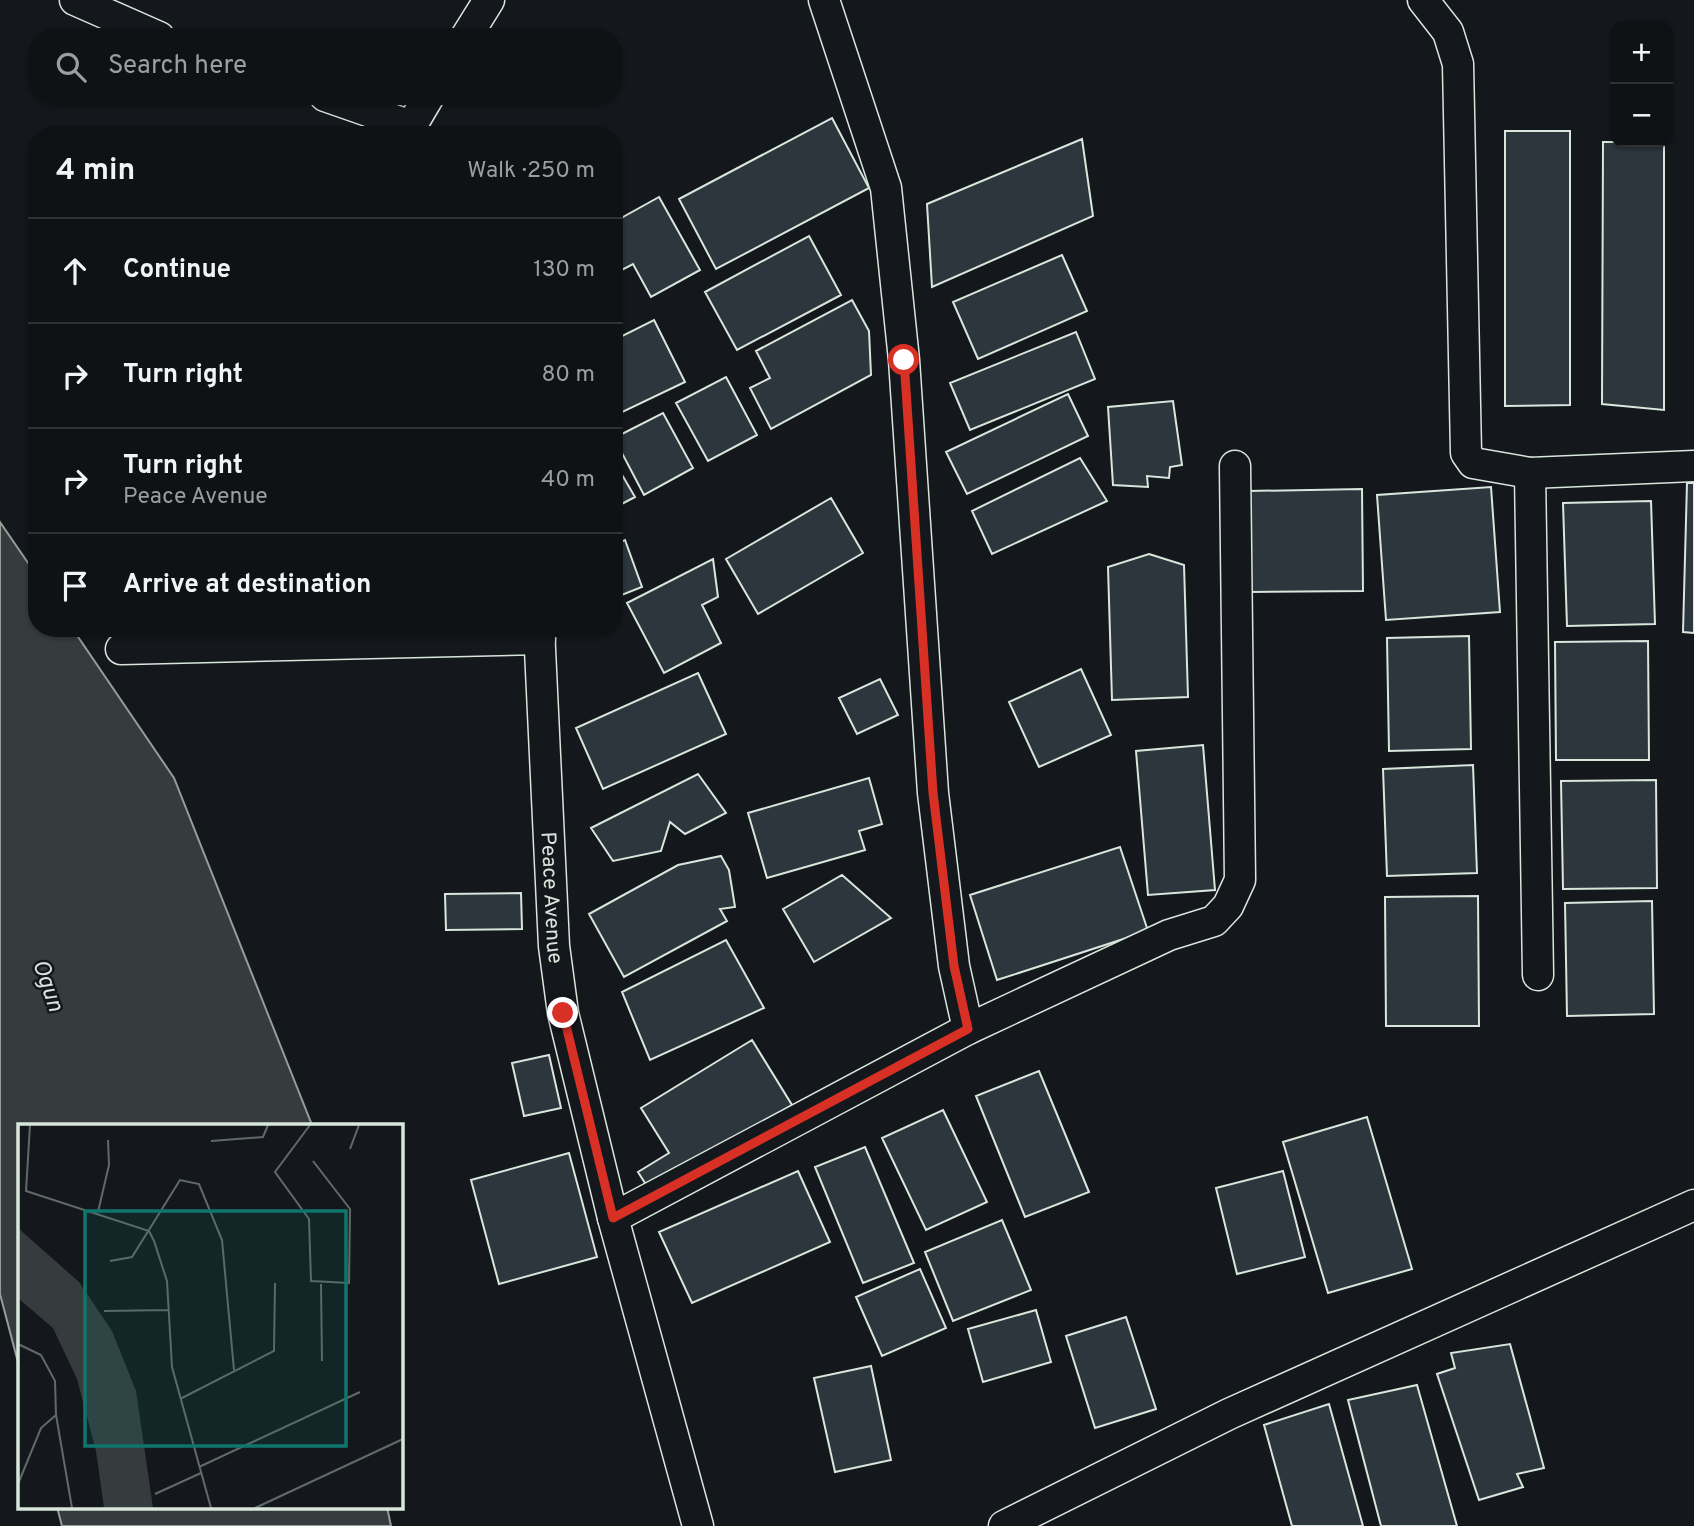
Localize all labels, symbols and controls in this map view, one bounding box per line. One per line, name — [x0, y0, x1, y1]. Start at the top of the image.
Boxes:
map controls — [1610, 21, 1673, 147]
button: + — [1610, 21, 1673, 84]
search box — [28, 28, 623, 105]
icon: search — [52, 48, 90, 86]
text: Search here — [108, 50, 247, 83]
button: − — [1610, 84, 1673, 147]
text: 4 min — [56, 153, 135, 190]
text: Walk · 250 m — [467, 157, 595, 186]
icon: ahead — [56, 252, 94, 290]
text: Continue — [123, 254, 231, 287]
text: 130 m — [533, 256, 595, 285]
route start — [888, 344, 919, 375]
icon: right — [56, 357, 94, 395]
text: Turn right — [123, 359, 243, 392]
text: 80 m — [542, 361, 595, 390]
text: Turn right — [123, 450, 243, 483]
icon: right — [56, 462, 94, 500]
text: 40 m — [541, 466, 595, 495]
text: Peace Avenue — [123, 483, 268, 512]
icon: arrive — [56, 567, 94, 605]
text: Arrive at destination — [123, 569, 371, 602]
street label: Peace Avenue — [534, 831, 568, 966]
water label: Ogun — [24, 956, 69, 1016]
route end — [547, 997, 578, 1028]
inset map — [18, 1124, 402, 1508]

